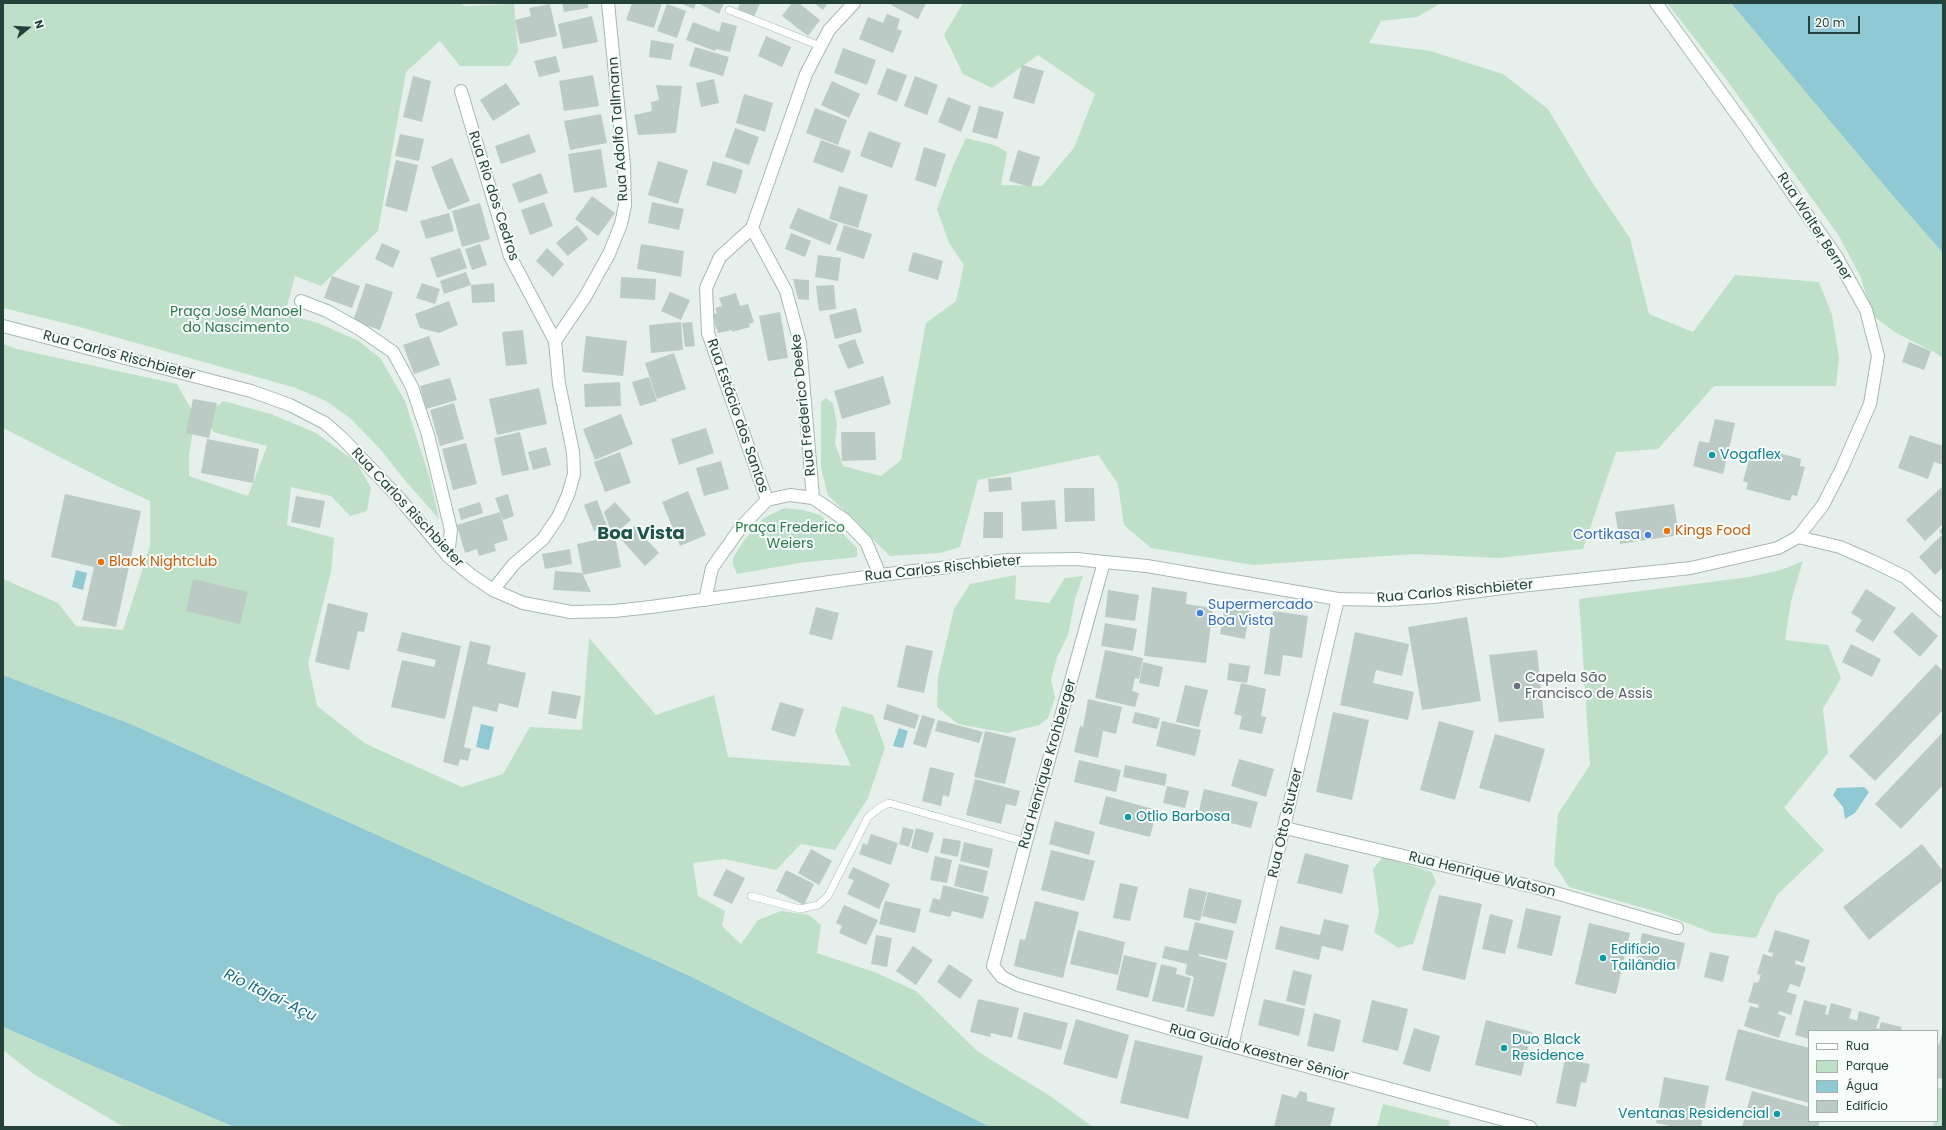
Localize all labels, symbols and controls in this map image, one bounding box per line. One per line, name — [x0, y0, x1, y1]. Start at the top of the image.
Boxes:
north arrow — [8, 8, 48, 48]
scale bar — [1810, 8, 1862, 34]
text: 20 m — [1815, 14, 1845, 31]
text: N — [31, 18, 48, 31]
street label: Rua Adolfo Tallmann — [606, 56, 632, 202]
street label: Rua Rio dos Cedros — [464, 129, 522, 263]
street label: Rua Walter Berner — [1773, 170, 1855, 284]
park label: Praça José Manoel do Nascimento — [170, 304, 302, 336]
street label: Rua Carlos Rischbieter — [41, 328, 197, 384]
street label: Rua Frederico Deeke — [788, 333, 820, 477]
street label: Rua Estácio dos Santos — [703, 337, 771, 495]
street label: Rua Carlos Rischbieter — [347, 445, 467, 571]
place label: Vogaflex — [1720, 447, 1781, 463]
marker: Vogaflex — [1707, 450, 1717, 460]
park label: Praça Frederico Weiers — [735, 520, 845, 552]
district label: Boa Vista — [597, 523, 685, 545]
place label: Kings Food — [1675, 523, 1751, 539]
marker: Kings Food — [1662, 526, 1672, 536]
place label: Cortikasa — [1573, 527, 1640, 543]
marker: Cortikasa — [1643, 530, 1653, 540]
street label: Rua Carlos Rischbieter — [864, 552, 1022, 586]
place label: Black Nightclub — [109, 554, 217, 570]
marker: Black Nightclub — [96, 557, 106, 567]
street label: Rua Carlos Rischbieter — [1376, 577, 1534, 607]
place label: Supermercado Boa Vista — [1208, 597, 1313, 630]
marker: Supermercado Boa Vista — [1195, 608, 1205, 618]
place label: Capela São Francisco de Assis — [1525, 670, 1653, 702]
street label: Rua Henrique Krohberger — [1016, 677, 1080, 851]
marker: Capela São Francisco de Assis — [1512, 681, 1522, 691]
street label: Rua Otto Stutzer — [1265, 766, 1307, 880]
place label: Otlio Barbosa — [1136, 809, 1230, 825]
marker: Otlio Barbosa — [1123, 812, 1133, 822]
street label: Rua Henrique Watson — [1407, 849, 1557, 901]
place label: Edifício Tailândia — [1611, 942, 1676, 974]
marker: Edifício Tailândia — [1598, 953, 1608, 963]
water label: Rio Itajaí-Açu — [221, 966, 319, 1026]
street label: Rua Guido Kaestner Sênior — [1167, 1021, 1351, 1085]
legend — [1808, 1030, 1938, 1122]
place label: Duo Black Residence — [1512, 1032, 1584, 1064]
text: Rua — [1846, 1037, 1869, 1054]
marker: Duo Black Residence — [1499, 1043, 1509, 1053]
text: Parque — [1846, 1057, 1889, 1074]
text: Água — [1846, 1077, 1878, 1094]
text: Edifício — [1846, 1097, 1888, 1114]
place label: Ventanas Residencial — [1618, 1106, 1769, 1122]
marker: Ventanas Residencial — [1772, 1109, 1782, 1119]

